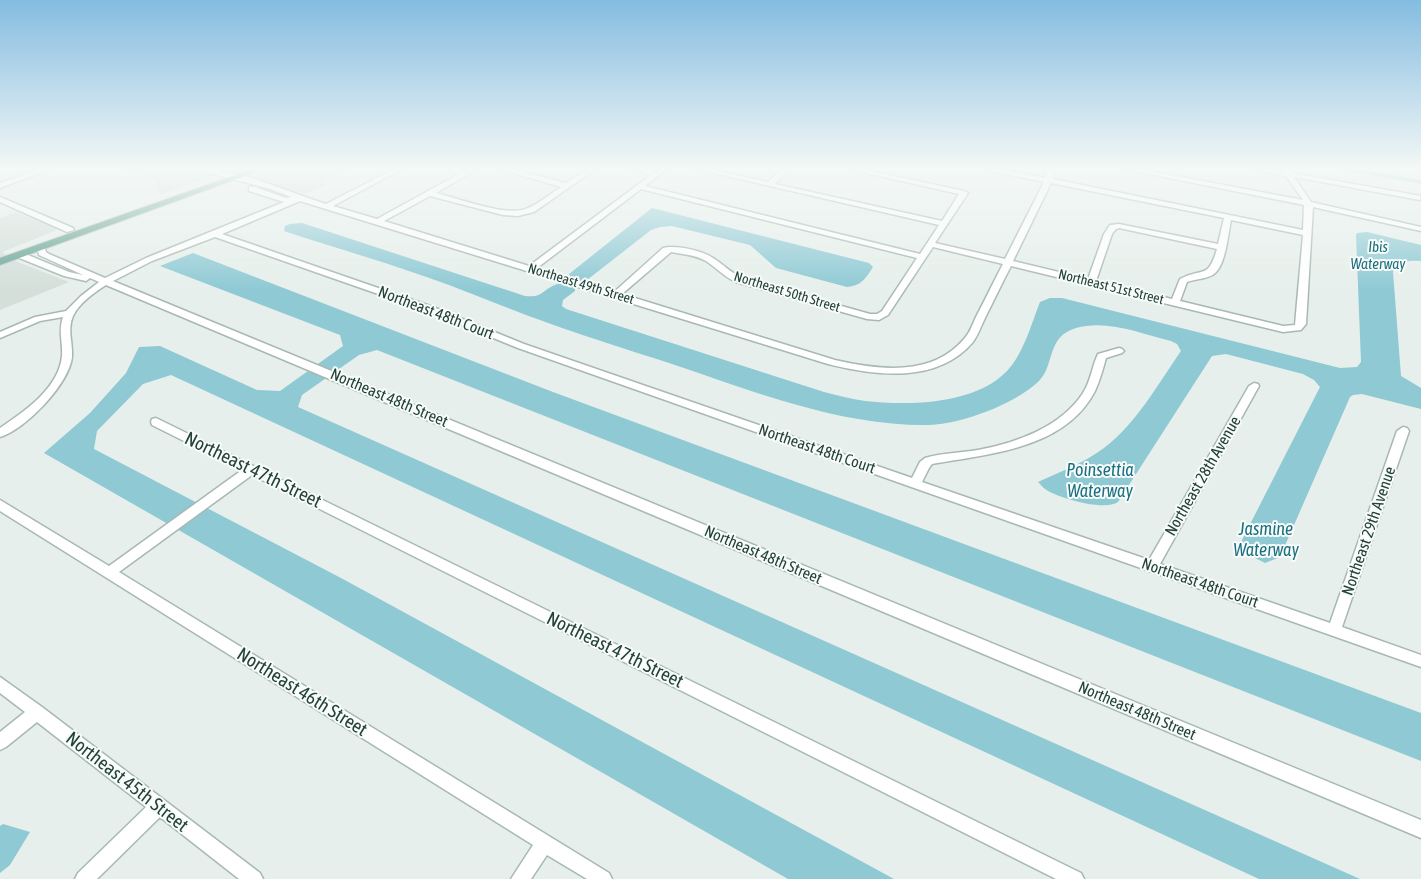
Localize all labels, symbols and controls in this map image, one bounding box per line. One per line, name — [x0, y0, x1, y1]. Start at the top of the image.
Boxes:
water label: Ibis Waterway — [1351, 238, 1405, 273]
street label: Northeast 49th Street — [526, 260, 636, 308]
street label: Northeast 51st Street — [1056, 266, 1166, 308]
street label: Northeast 50th Street — [732, 268, 842, 316]
street label: Northeast 48th Court — [375, 282, 497, 344]
street label: Northeast 48th Street — [327, 365, 451, 431]
street label: Northeast 28th Avenue — [1161, 413, 1245, 539]
street label: Northeast 48th Court — [756, 420, 878, 478]
street label: Northeast 47th Street — [181, 427, 325, 513]
water label: Poinsettia Waterway — [1066, 459, 1134, 502]
street label: Northeast 29th Avenue — [1338, 464, 1400, 598]
water label: Jasmine Waterway — [1233, 518, 1299, 560]
street label: Northeast 48th Street — [701, 522, 825, 588]
street label: Northeast 48th Court — [1139, 554, 1261, 612]
street label: Northeast 47th Street — [543, 607, 687, 693]
street label: Northeast 46th Street — [233, 643, 371, 741]
street label: Northeast 48th Street — [1075, 678, 1199, 744]
street label: Northeast 45th Street — [61, 727, 193, 837]

